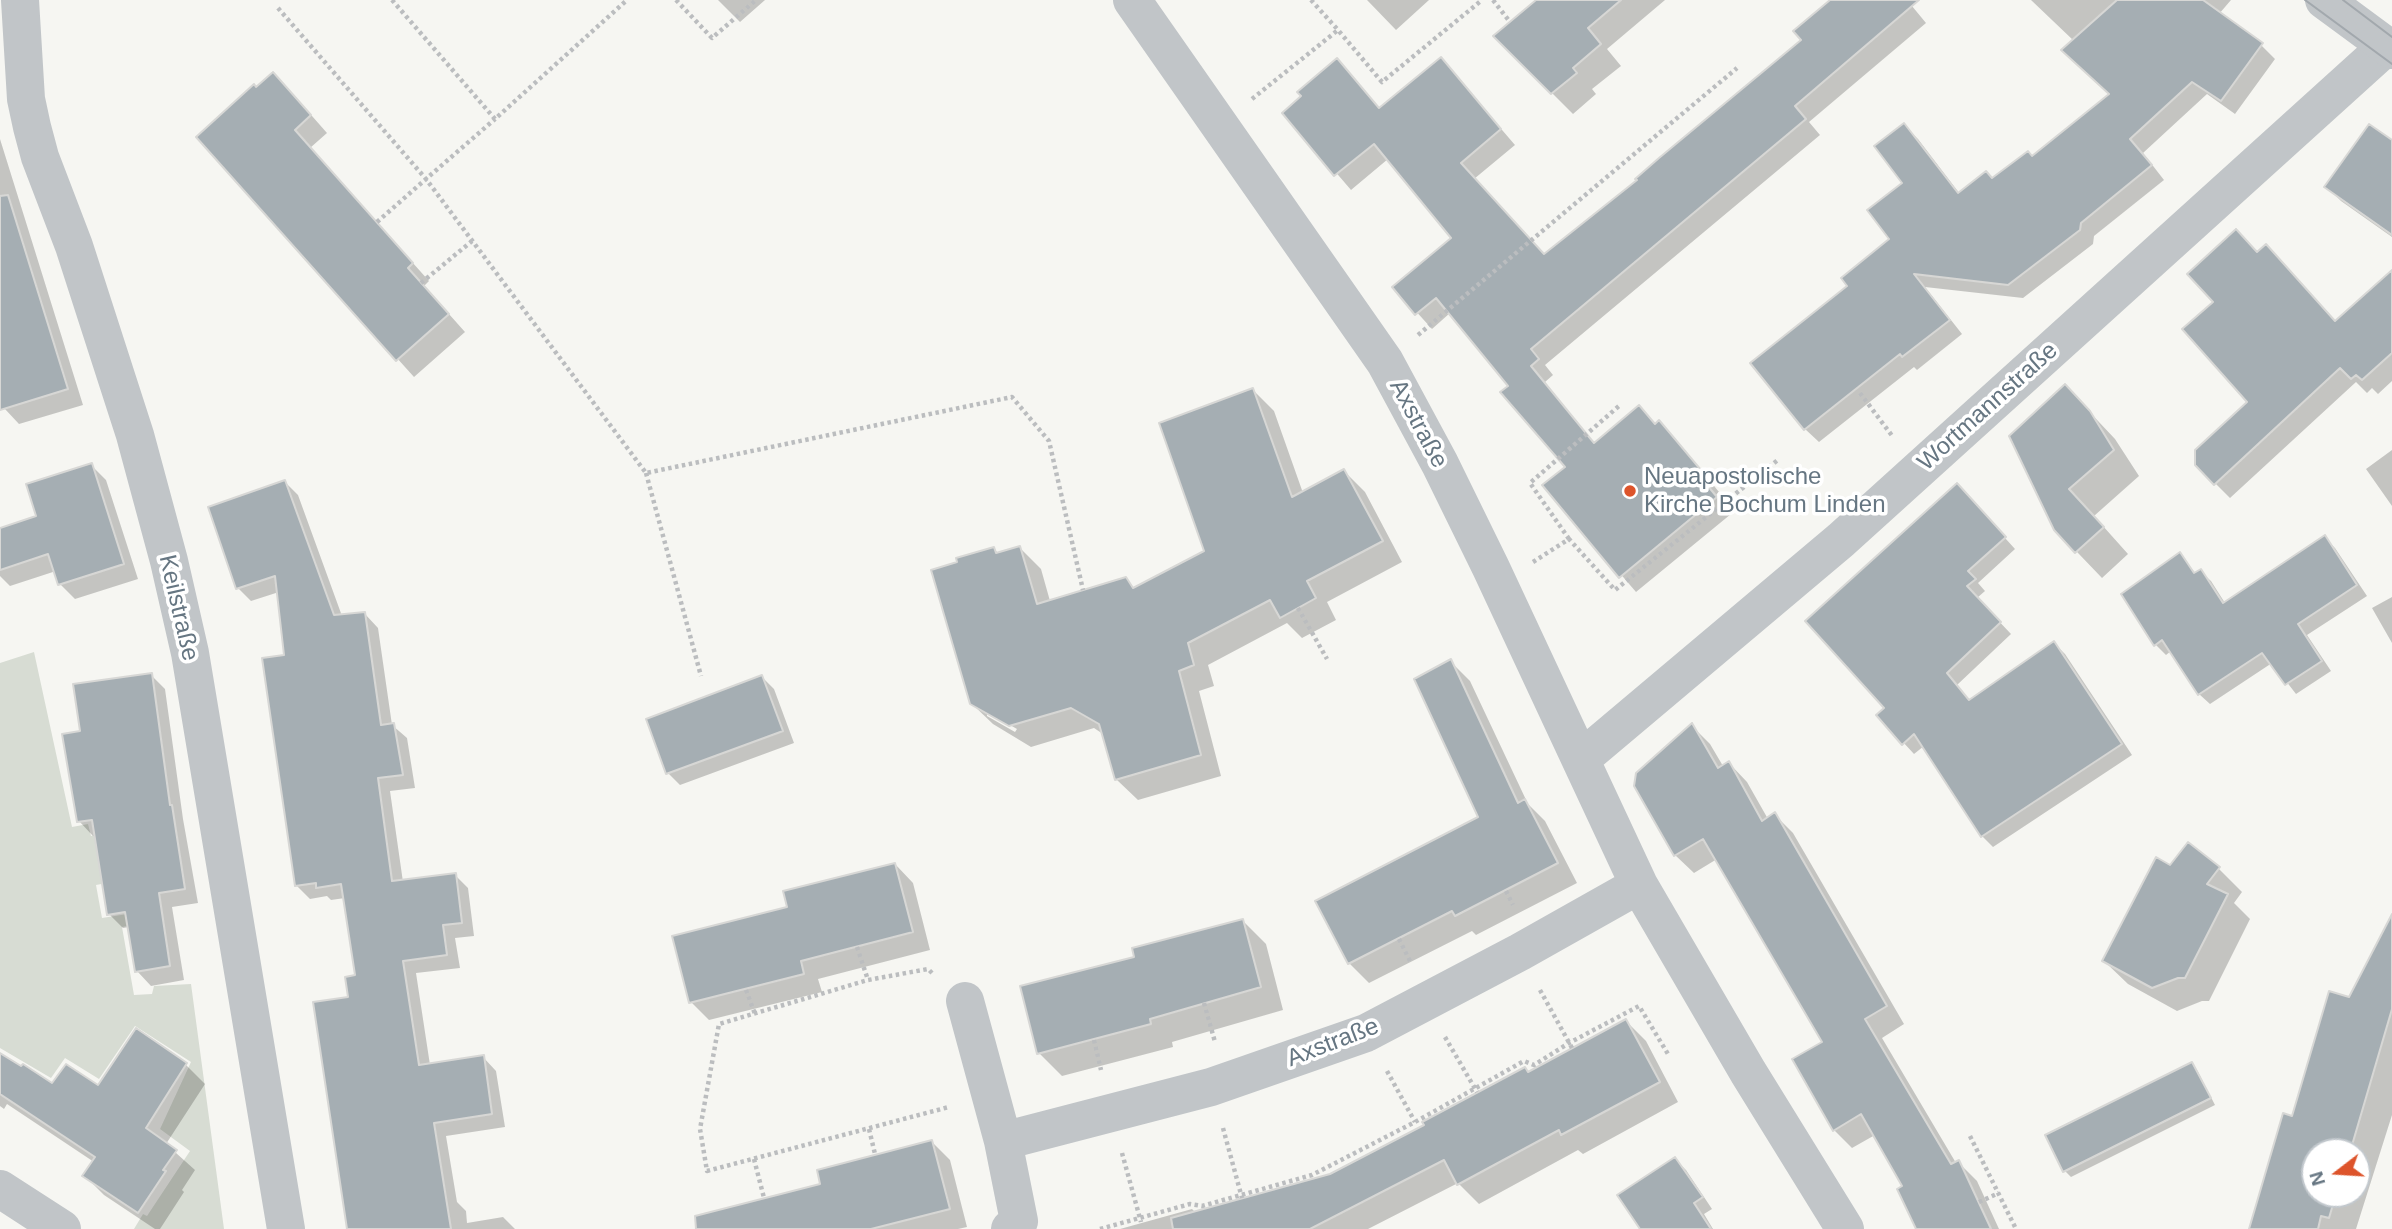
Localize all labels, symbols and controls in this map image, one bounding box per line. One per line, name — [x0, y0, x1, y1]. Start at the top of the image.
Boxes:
street label: Wortmannstraße — [1912, 337, 2064, 477]
street label: Axstraße — [1383, 375, 1453, 473]
place label: Neuapostolische Kirche Bochum Linden — [1644, 463, 1885, 519]
marker: Neuapostolische Kirche Bochum Linden — [1622, 483, 1638, 499]
street label: Keilstraße — [152, 552, 204, 664]
street label: Axstraße — [1283, 1012, 1383, 1074]
north arrow — [2301, 1138, 2371, 1208]
text: N — [2305, 1169, 2329, 1188]

